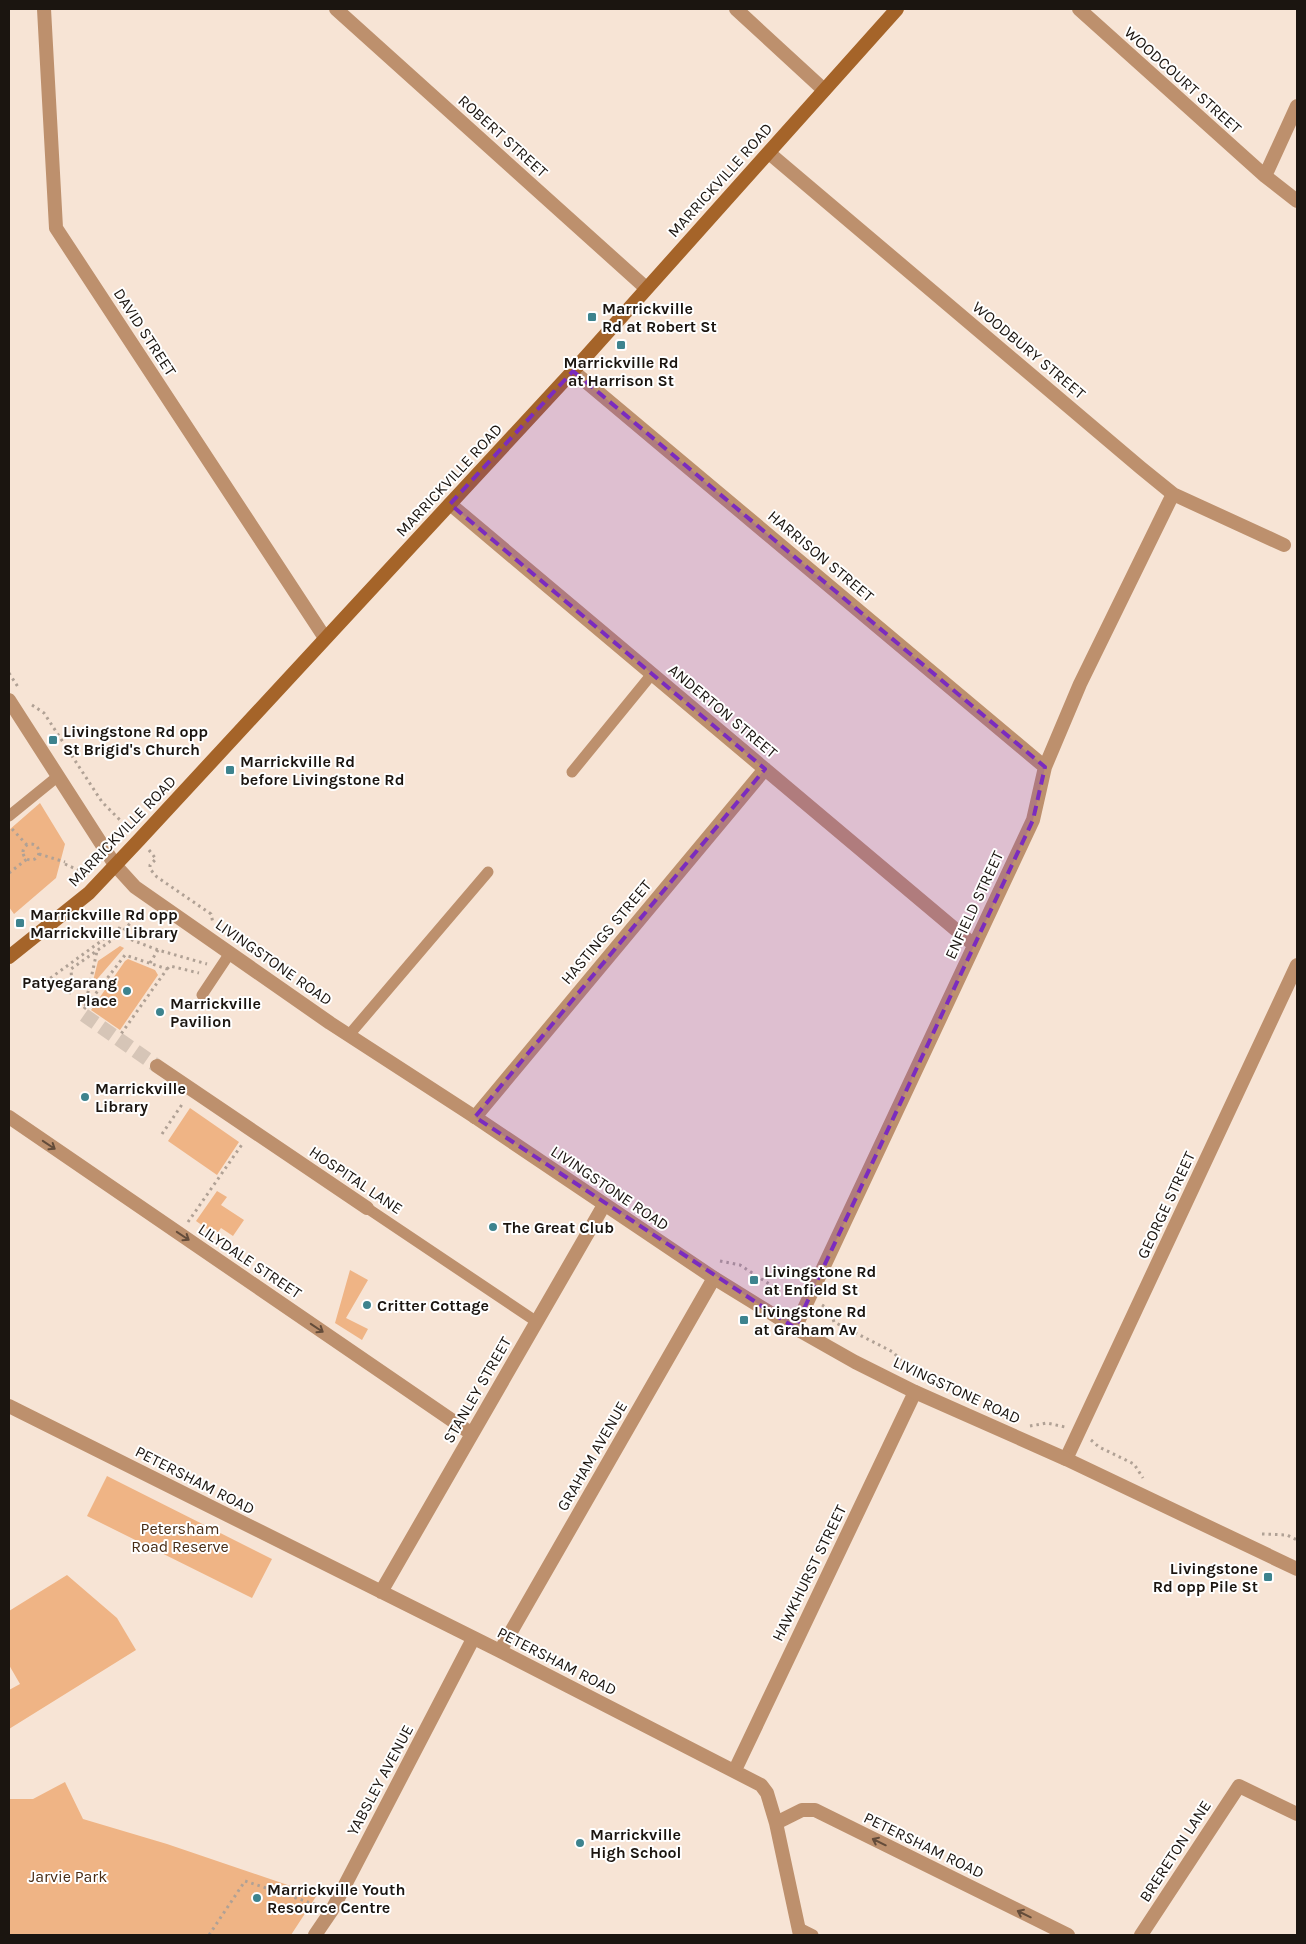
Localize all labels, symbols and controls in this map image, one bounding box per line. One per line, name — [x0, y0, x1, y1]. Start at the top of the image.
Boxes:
street label: WOODCOURT STREET — [1120, 22, 1246, 138]
street label: ROBERT STREET — [454, 91, 552, 181]
street label: MARRICKVILLE ROAD — [664, 119, 776, 241]
street label: DAVID STREET — [110, 285, 180, 379]
street label: WOODBURY STREET — [969, 297, 1089, 403]
place label: Marrickville Rd at Robert St — [602, 299, 717, 336]
marker: Marrickville Rd at Robert St — [586, 311, 598, 323]
marker: Marrickville Rd at Harrison St — [615, 339, 627, 351]
place label: Marrickville Rd at Harrison St — [563, 353, 679, 390]
street label: MARRICKVILLE ROAD — [392, 420, 506, 540]
street label: HARRISON STREET — [764, 506, 878, 606]
street label: ANDERTON STREET — [665, 660, 781, 762]
place label: Livingstone Rd opp St Brigid's Church — [63, 722, 208, 759]
marker: Livingstone Rd opp St Brigid's Church — [47, 734, 59, 746]
place label: Marrickville Rd before Livingstone Rd — [240, 752, 404, 789]
marker: Marrickville Rd before Livingstone Rd — [224, 764, 236, 776]
street label: MARRICKVILLE ROAD — [64, 771, 180, 891]
street label: ENFIELD STREET — [941, 848, 1007, 962]
street label: HASTINGS STREET — [557, 876, 655, 988]
place label: Marrickville Rd opp Marrickville Library — [30, 905, 178, 942]
street label: LIVINGSTONE ROAD — [212, 915, 336, 1009]
marker: Marrickville Rd opp Marrickville Library — [14, 917, 26, 929]
place label: Patyegarang Place — [22, 973, 117, 1010]
marker: Patyegarang Place — [121, 985, 133, 997]
place label: Marrickville Pavilion — [170, 994, 261, 1031]
marker: Marrickville Pavilion — [154, 1006, 166, 1018]
place label: Marrickville Library — [95, 1079, 186, 1116]
marker: Marrickville Library — [79, 1091, 91, 1103]
one-way arrow — [42, 1140, 56, 1150]
street label: LIVINGSTONE ROAD — [547, 1141, 673, 1235]
street label: HOSPITAL LANE — [306, 1142, 406, 1218]
street label: GEORGE STREET — [1133, 1148, 1199, 1262]
place label: The Great Club — [503, 1218, 614, 1237]
street label: LILYDALE STREET — [195, 1219, 305, 1303]
marker: The Great Club — [487, 1221, 499, 1233]
one-way arrow — [176, 1231, 190, 1241]
place label: Livingstone Rd at Enfield St — [764, 1262, 876, 1299]
marker: Livingstone Rd at Enfield St — [748, 1274, 760, 1286]
place label: Critter Cottage — [377, 1296, 489, 1315]
marker: Critter Cottage — [361, 1299, 373, 1311]
place label: Livingstone Rd at Graham Av — [754, 1302, 866, 1339]
marker: Livingstone Rd at Graham Av — [738, 1314, 750, 1326]
one-way arrow — [310, 1323, 324, 1333]
street label: STANLEY STREET — [439, 1333, 515, 1447]
street label: LIVINGSTONE ROAD — [890, 1352, 1024, 1428]
street label: GRAHAM AVENUE — [553, 1398, 631, 1514]
street label: PETERSHAM ROAD — [132, 1442, 258, 1518]
street label: HAWKHURST STREET — [768, 1502, 850, 1644]
park label: Petersham Road Reserve — [131, 1519, 229, 1556]
place label: Livingstone Rd opp Pile St — [1153, 1559, 1258, 1596]
marker: Livingstone Rd opp Pile St — [1262, 1571, 1274, 1583]
street label: PETERSHAM ROAD — [494, 1623, 620, 1699]
street label: YABSLEY AVENUE — [343, 1721, 417, 1839]
street label: BRERETON LANE — [1135, 1797, 1215, 1905]
street label: PETERSHAM ROAD — [861, 1808, 987, 1882]
place label: Marrickville High School — [590, 1825, 682, 1862]
one-way arrow — [872, 1836, 887, 1846]
marker: Marrickville High School — [574, 1837, 586, 1849]
park label: Jarvie Park — [29, 1867, 107, 1886]
place label: Marrickville Youth Resource Centre — [267, 1880, 405, 1917]
marker: Marrickville Youth Resource Centre — [251, 1892, 263, 1904]
one-way arrow — [1017, 1909, 1032, 1919]

